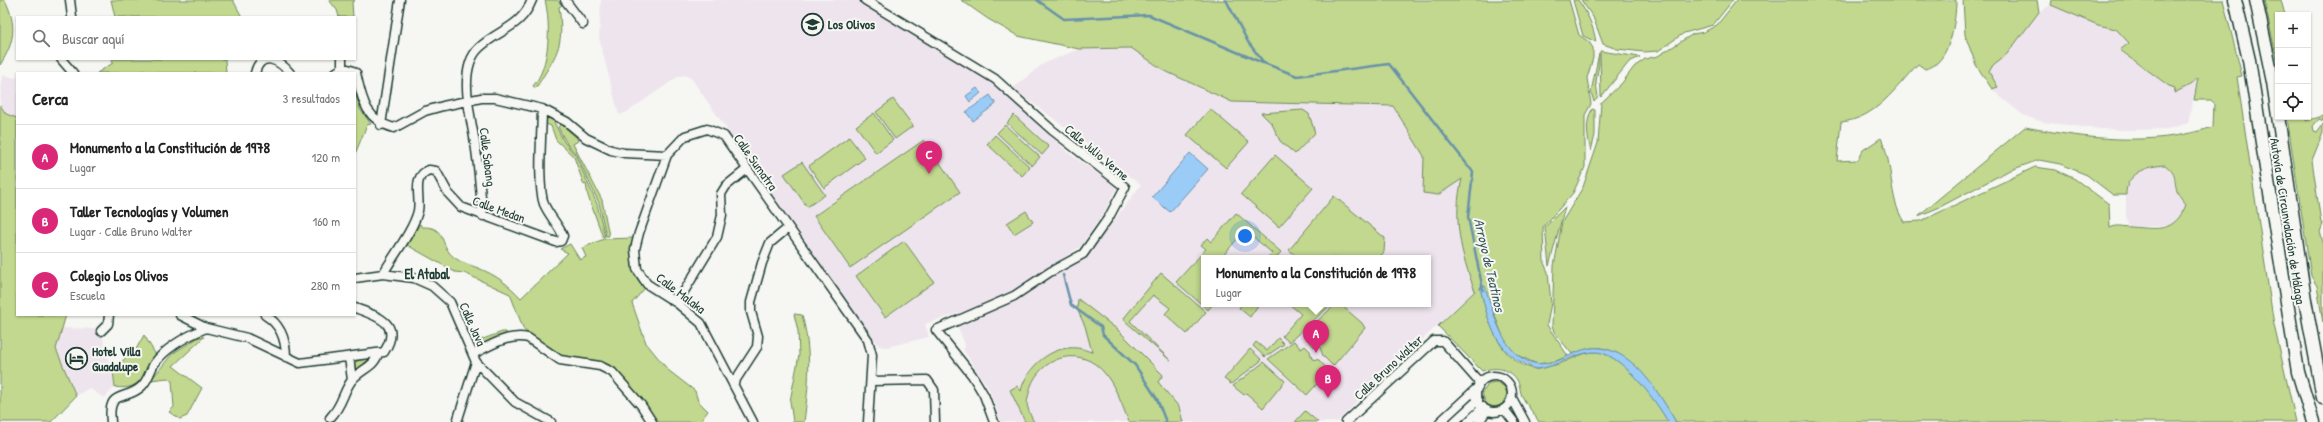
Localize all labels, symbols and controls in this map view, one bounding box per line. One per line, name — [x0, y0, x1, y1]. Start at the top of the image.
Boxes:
school or university icon: Los Olivos — [799, 11, 825, 37]
map controls — [2275, 12, 2311, 120]
button: + — [2275, 12, 2311, 48]
place label: Los Olivos — [828, 15, 875, 33]
search box — [16, 16, 356, 60]
icon: search — [30, 27, 52, 49]
text: Buscar aquí — [62, 28, 125, 49]
button: − — [2275, 48, 2311, 84]
button: locate — [2275, 84, 2311, 120]
text: Cerca — [32, 87, 68, 110]
text: 3 resultados — [282, 89, 340, 107]
street label: Calle Julio Verne — [1061, 120, 1133, 184]
street label: Calle Sabang — [475, 127, 501, 188]
street label: Calle Sumatra — [730, 130, 782, 194]
street label: Autovía de Circunvalación de Málaga — [2266, 136, 2310, 306]
text: Monumento a la Constitución de 1978 — [70, 137, 270, 158]
pin: C — [916, 141, 942, 174]
text: A — [42, 148, 48, 166]
text: 120 m — [312, 148, 340, 166]
text: Lugar — [70, 158, 96, 176]
street label: Calle Medan — [470, 191, 528, 227]
text: Taller Tecnologías y Volumen — [70, 201, 229, 222]
text: B — [42, 212, 48, 230]
text: 160 m — [312, 212, 340, 230]
water label: Arroyo de Teatinos — [1469, 216, 1510, 315]
text: Lugar · Calle Bruno Walter — [70, 222, 193, 240]
your location — [1235, 226, 1255, 246]
popup — [1201, 255, 1431, 307]
text: Monumento a la Constitución de 1978 — [1216, 262, 1416, 283]
district label: El Atabal — [404, 264, 450, 283]
text: Colegio Los Olivos — [70, 265, 168, 286]
street label: Calle Malaka — [652, 268, 710, 318]
text: C — [41, 276, 49, 294]
text: 280 m — [311, 276, 340, 294]
text: Lugar — [1216, 283, 1242, 301]
text: Escuela — [70, 286, 105, 304]
street label: Calle Java — [455, 299, 491, 349]
pin: A — [1303, 320, 1329, 353]
street label: Calle Bruno Walter — [1350, 330, 1426, 404]
place label: Hotel Villa Guadalupe — [92, 342, 141, 376]
hotel icon: Hotel Villa Guadalupe — [64, 345, 90, 371]
pin: B — [1315, 365, 1341, 398]

